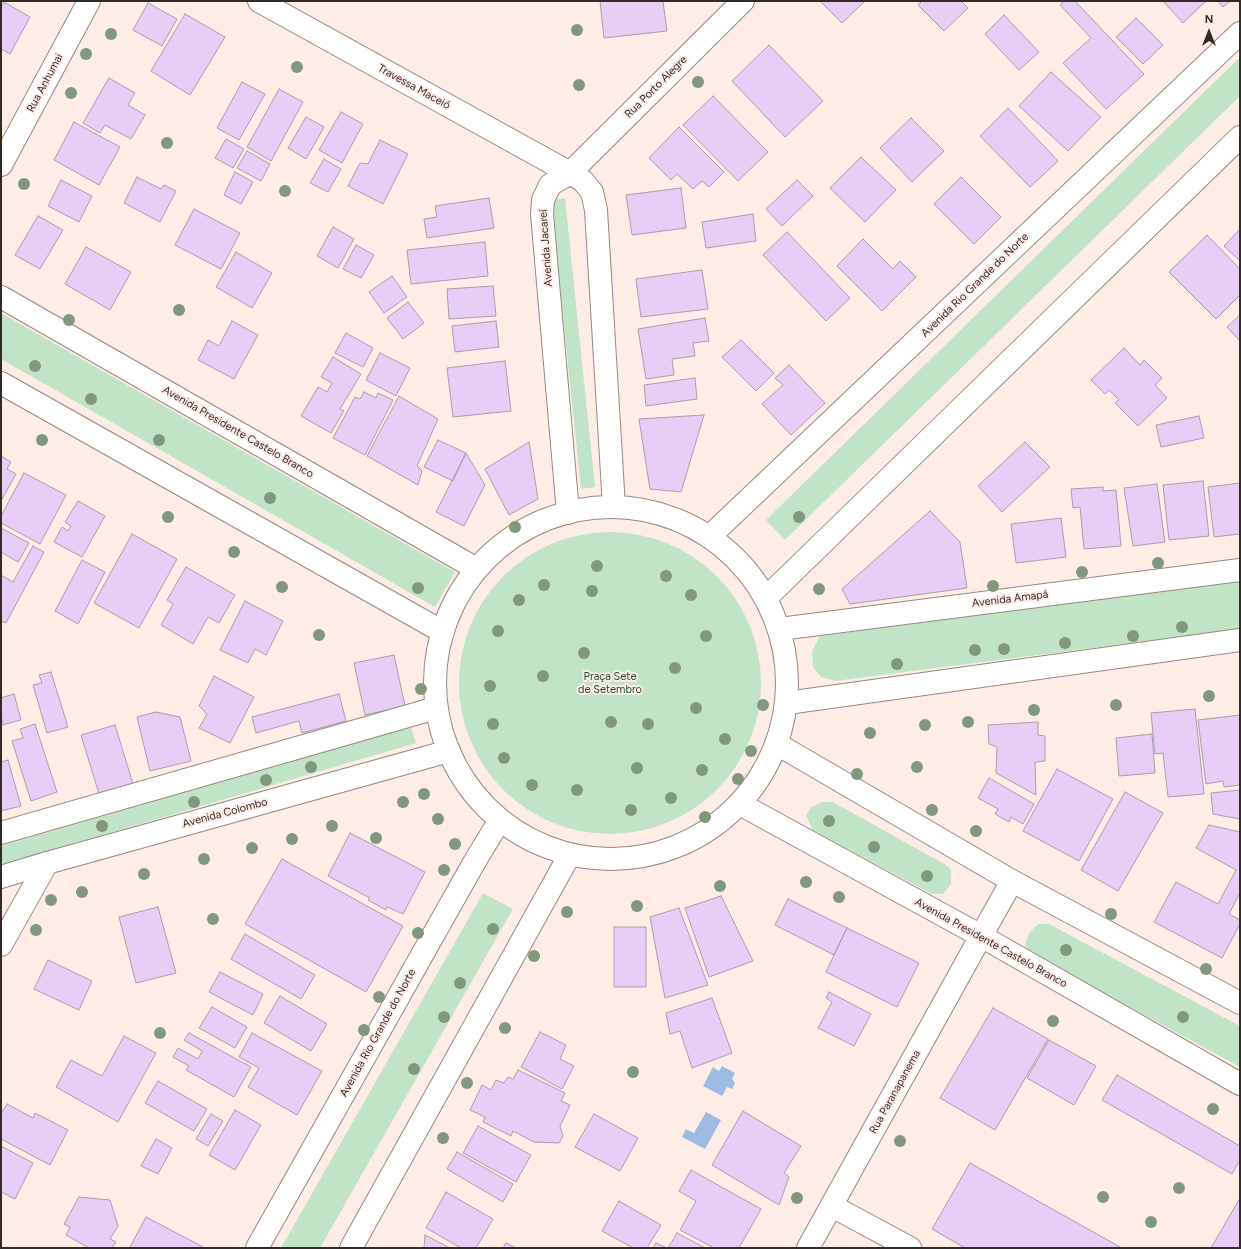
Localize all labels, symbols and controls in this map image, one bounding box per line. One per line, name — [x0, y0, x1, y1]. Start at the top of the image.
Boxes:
north arrow — [1189, 12, 1229, 52]
text: N — [1205, 13, 1213, 26]
street label: Rua Anhumai — [24, 51, 66, 115]
street label: Rua Porto Alegre — [622, 53, 690, 121]
street label: Travessa Maceió — [375, 62, 453, 112]
street label: Avenida Jacareí — [537, 209, 555, 287]
street label: Avenida Rio Grande do Norte — [919, 230, 1031, 340]
street label: Avenida Presidente Castelo Branco — [160, 383, 316, 481]
street label: Avenida Amapá — [971, 588, 1049, 610]
park label: Praça Sete de Setembro — [578, 670, 642, 696]
street label: Avenida Colombo — [181, 795, 269, 831]
street label: Avenida Presidente Castelo Branco — [912, 895, 1070, 991]
street label: Avenida Rio Grande do Norte — [337, 967, 419, 1099]
street label: Rua Paranapanema — [867, 1048, 923, 1136]

